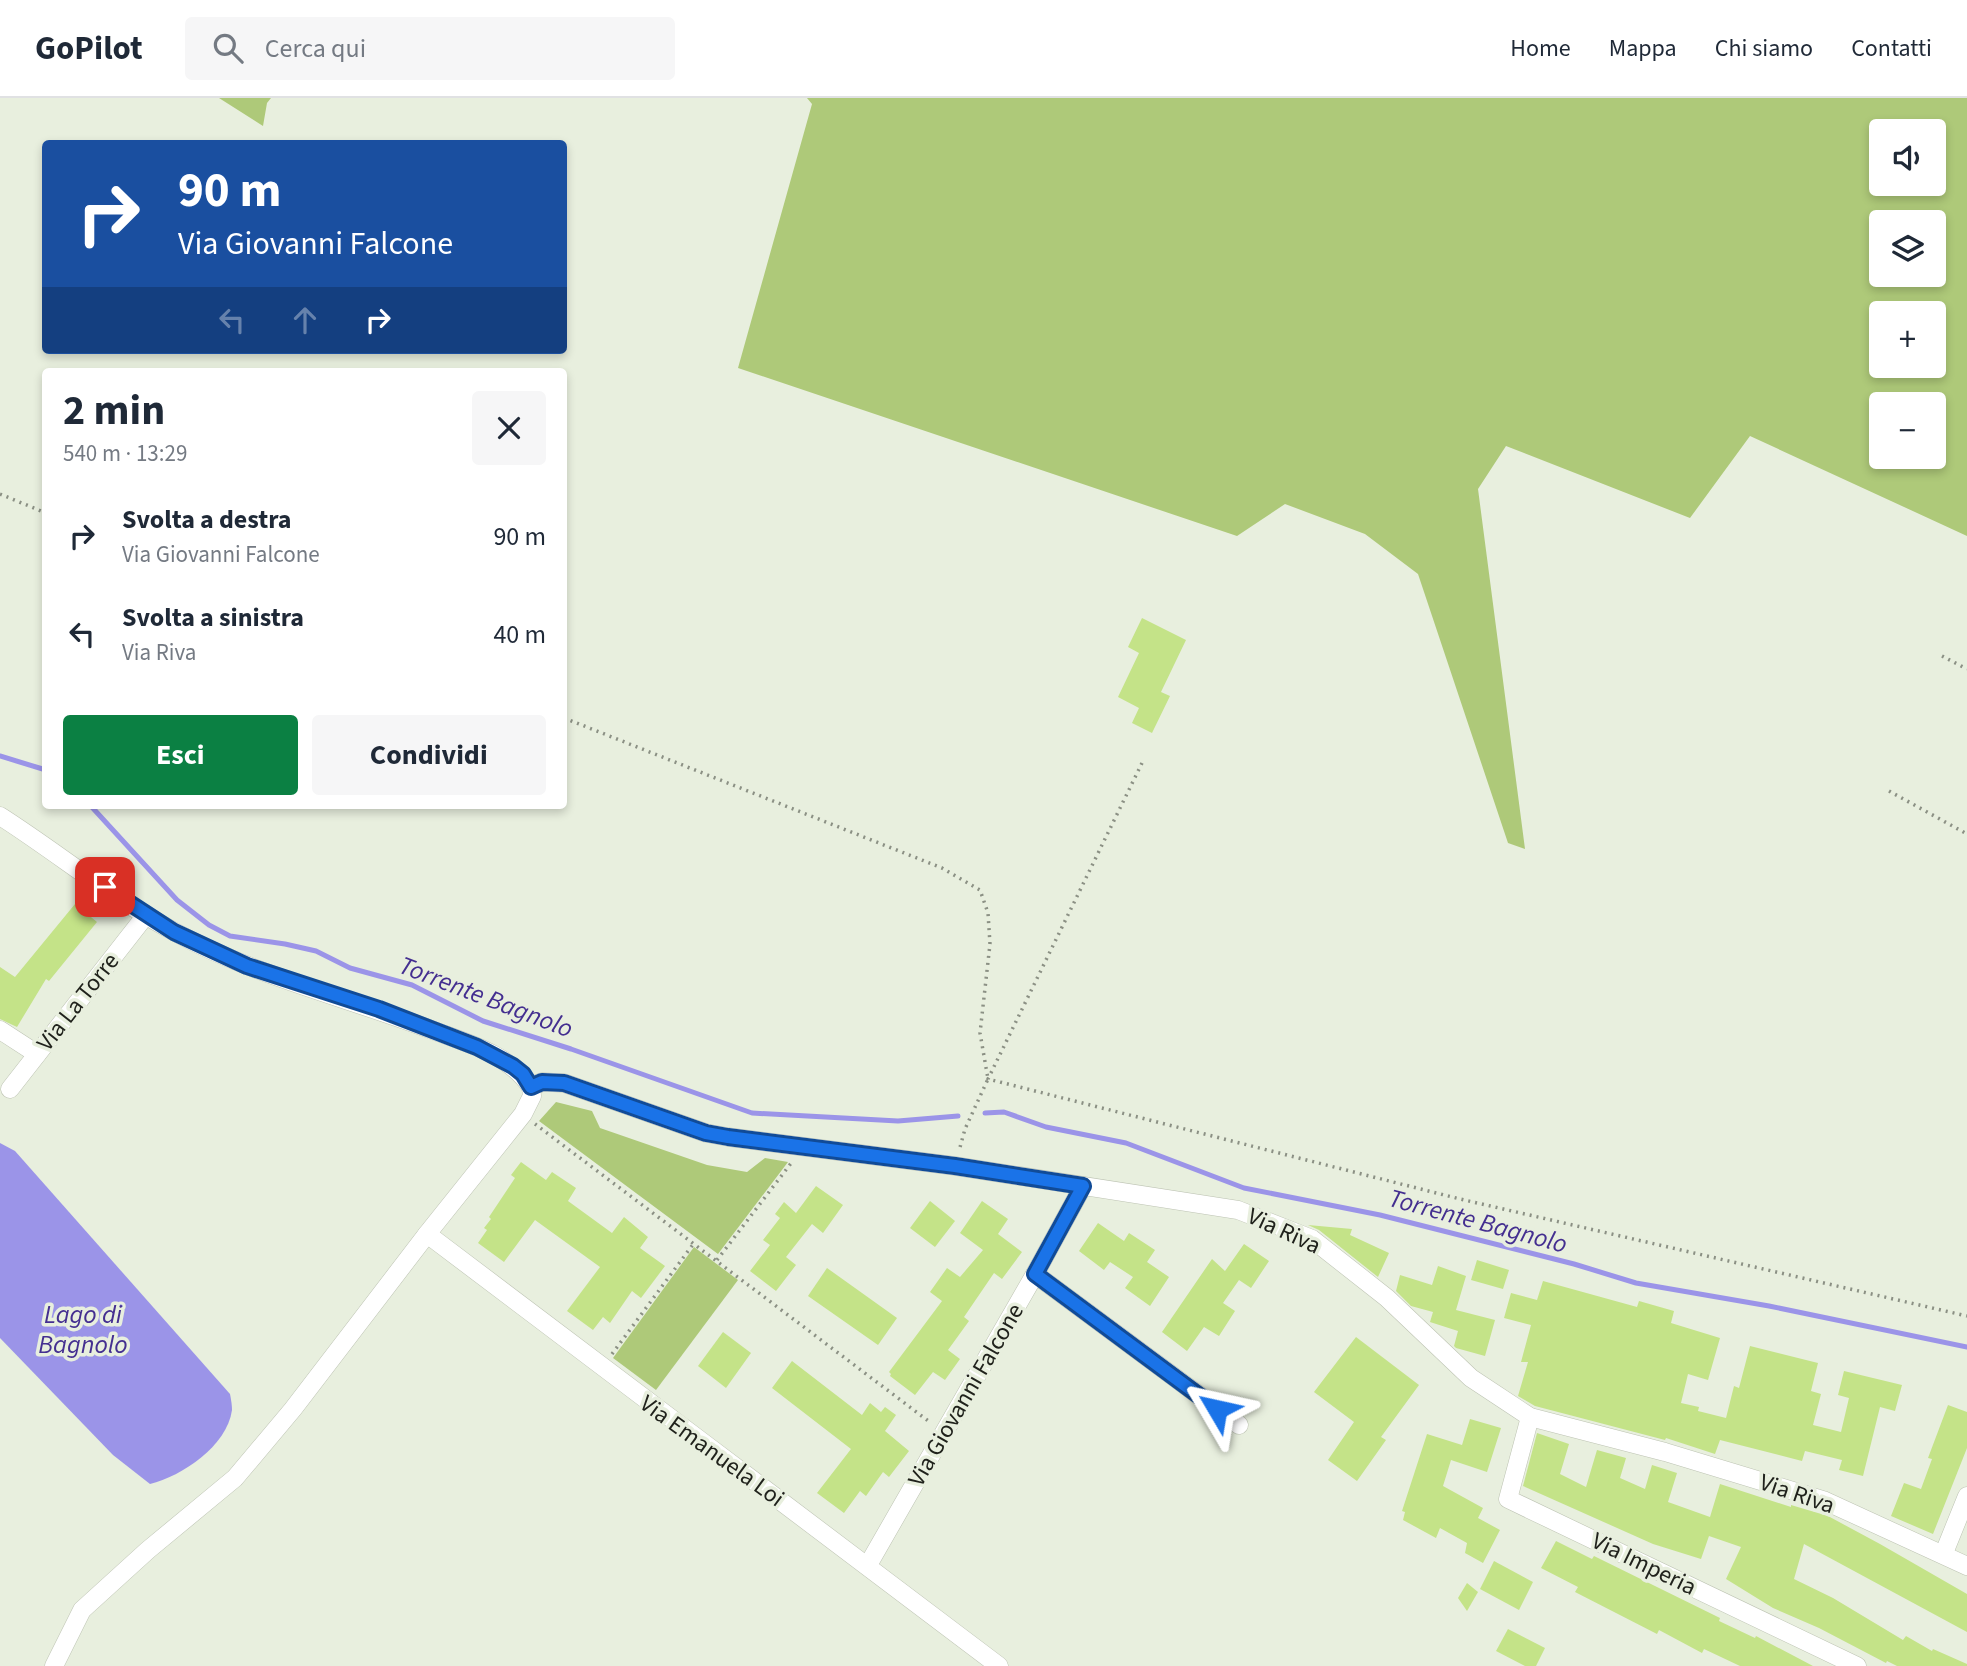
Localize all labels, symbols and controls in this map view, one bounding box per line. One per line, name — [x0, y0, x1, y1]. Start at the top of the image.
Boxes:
search box — [185, 17, 675, 80]
text: GoPilot — [35, 25, 143, 72]
icon: search — [209, 29, 247, 67]
text: Cerca qui — [265, 30, 366, 67]
text: Home — [1510, 31, 1571, 66]
text: Mappa — [1609, 31, 1677, 66]
text: Chi siamo — [1715, 31, 1813, 66]
text: Contatti — [1851, 31, 1932, 66]
map controls — [1869, 119, 1946, 469]
button: sound — [1869, 119, 1946, 196]
text: 90 m — [178, 156, 282, 226]
icon: right — [63, 168, 154, 259]
button: layers — [1869, 210, 1946, 287]
text: Via Giovanni Falcone — [178, 221, 453, 267]
icon: left — [213, 301, 251, 339]
icon: ahead — [286, 301, 324, 339]
icon: right — [359, 301, 397, 339]
button: + — [1869, 301, 1946, 378]
text: 2 min — [63, 381, 165, 441]
button: close — [472, 391, 546, 465]
button: − — [1869, 392, 1946, 469]
text: 540 m · 13:29 — [63, 437, 187, 470]
text: Svolta a destra — [122, 501, 292, 538]
icon: right — [63, 517, 101, 555]
text: 90 m — [493, 518, 546, 555]
text: Via Giovanni Falcone — [122, 538, 320, 571]
text: Svolta a sinistra — [122, 599, 304, 636]
icon: left — [63, 615, 101, 653]
text: 40 m — [493, 616, 546, 653]
text: Via Riva — [122, 636, 196, 669]
button: Esci — [63, 715, 298, 795]
button: Condividi — [312, 715, 546, 795]
pin — [75, 857, 135, 917]
icon: arrive — [86, 868, 124, 906]
street label: Via La Torre — [28, 945, 128, 1059]
water label: Torrente Bagnolo — [394, 947, 578, 1047]
water label: Torrente Bagnolo — [1385, 1179, 1571, 1263]
street label: Via Riva — [1241, 1199, 1327, 1263]
water label: Lago di Bagnolo — [38, 1296, 128, 1363]
street label: Via Giovanni Falcone — [899, 1297, 1033, 1493]
position arrow — [1180, 1372, 1254, 1446]
street label: Via Emanuela Loi — [632, 1387, 792, 1515]
street label: Via Riva — [1755, 1465, 1839, 1523]
street label: Via Imperia — [1586, 1524, 1702, 1604]

